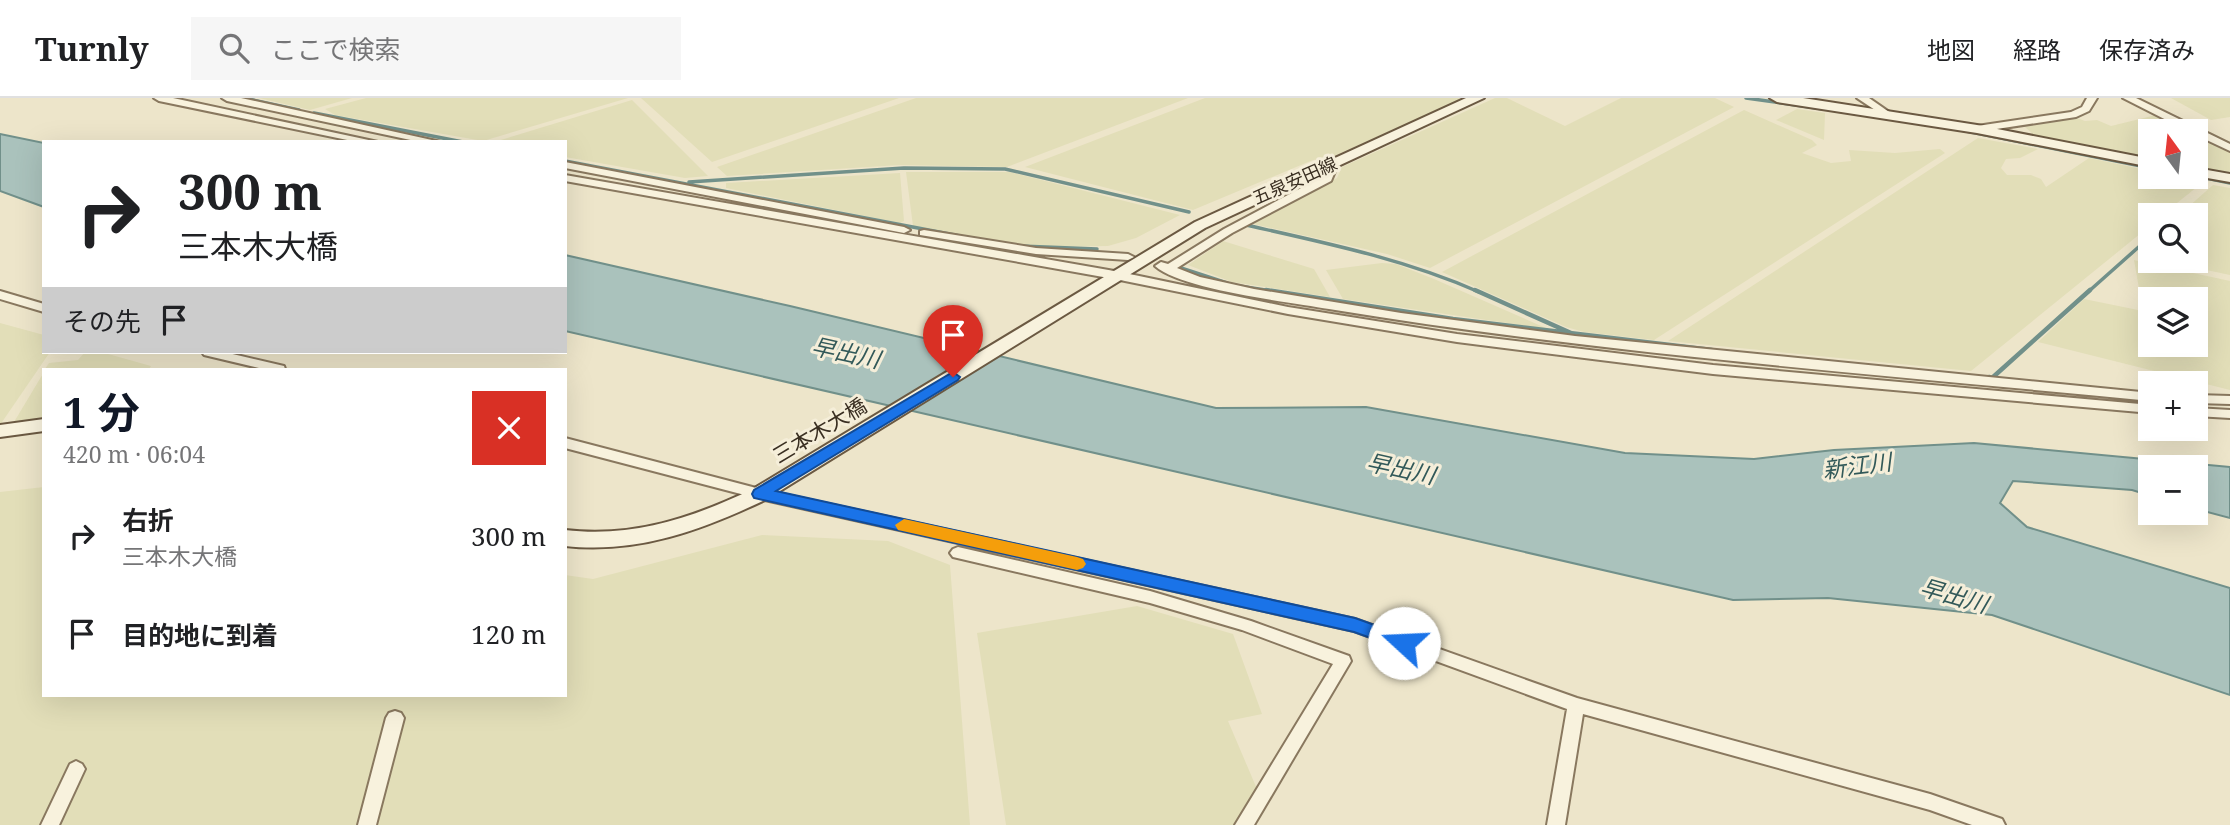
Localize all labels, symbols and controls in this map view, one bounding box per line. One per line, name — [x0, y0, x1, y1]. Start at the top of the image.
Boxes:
search box — [191, 17, 681, 80]
text: Turnly — [35, 26, 149, 71]
icon: search — [215, 29, 253, 67]
text: ここで検索 — [271, 31, 401, 67]
text: 地図 — [1927, 33, 1975, 66]
text: 経路 — [2013, 33, 2061, 66]
text: 保存済み — [2099, 33, 2195, 66]
north arrow — [2138, 119, 2208, 189]
map controls — [2138, 119, 2208, 525]
street label: 五泉安田線 — [1249, 151, 1341, 209]
text: 300 m — [178, 158, 322, 224]
icon: right — [63, 168, 154, 259]
button: search — [2138, 203, 2208, 273]
text: 三本木大橋 — [178, 224, 338, 267]
button: layers — [2138, 287, 2208, 357]
icon: arrive — [155, 301, 193, 339]
text: その先 — [63, 303, 141, 339]
pin — [923, 305, 983, 377]
icon: arrive — [934, 316, 972, 354]
water label: 早出川 — [809, 329, 886, 375]
button: + — [2138, 371, 2208, 441]
text: 1 分 — [63, 383, 140, 440]
button: close — [472, 391, 546, 465]
street label: 三本木大橋 — [767, 391, 872, 469]
text: 420 m · 06:04 — [63, 438, 205, 470]
water label: 早出川 — [1364, 445, 1441, 491]
water label: 新江川 — [1821, 445, 1896, 485]
button: − — [2138, 455, 2208, 525]
text: 右折 — [122, 502, 174, 538]
icon: right — [63, 517, 101, 555]
text: 300 m — [471, 518, 546, 554]
text: 三本木大橋 — [122, 540, 237, 572]
water label: 早出川 — [1917, 570, 1995, 621]
position arrow — [1367, 606, 1441, 680]
icon: arrive — [63, 615, 101, 653]
text: 120 m — [471, 616, 546, 652]
text: 目的地に到着 — [122, 617, 278, 653]

